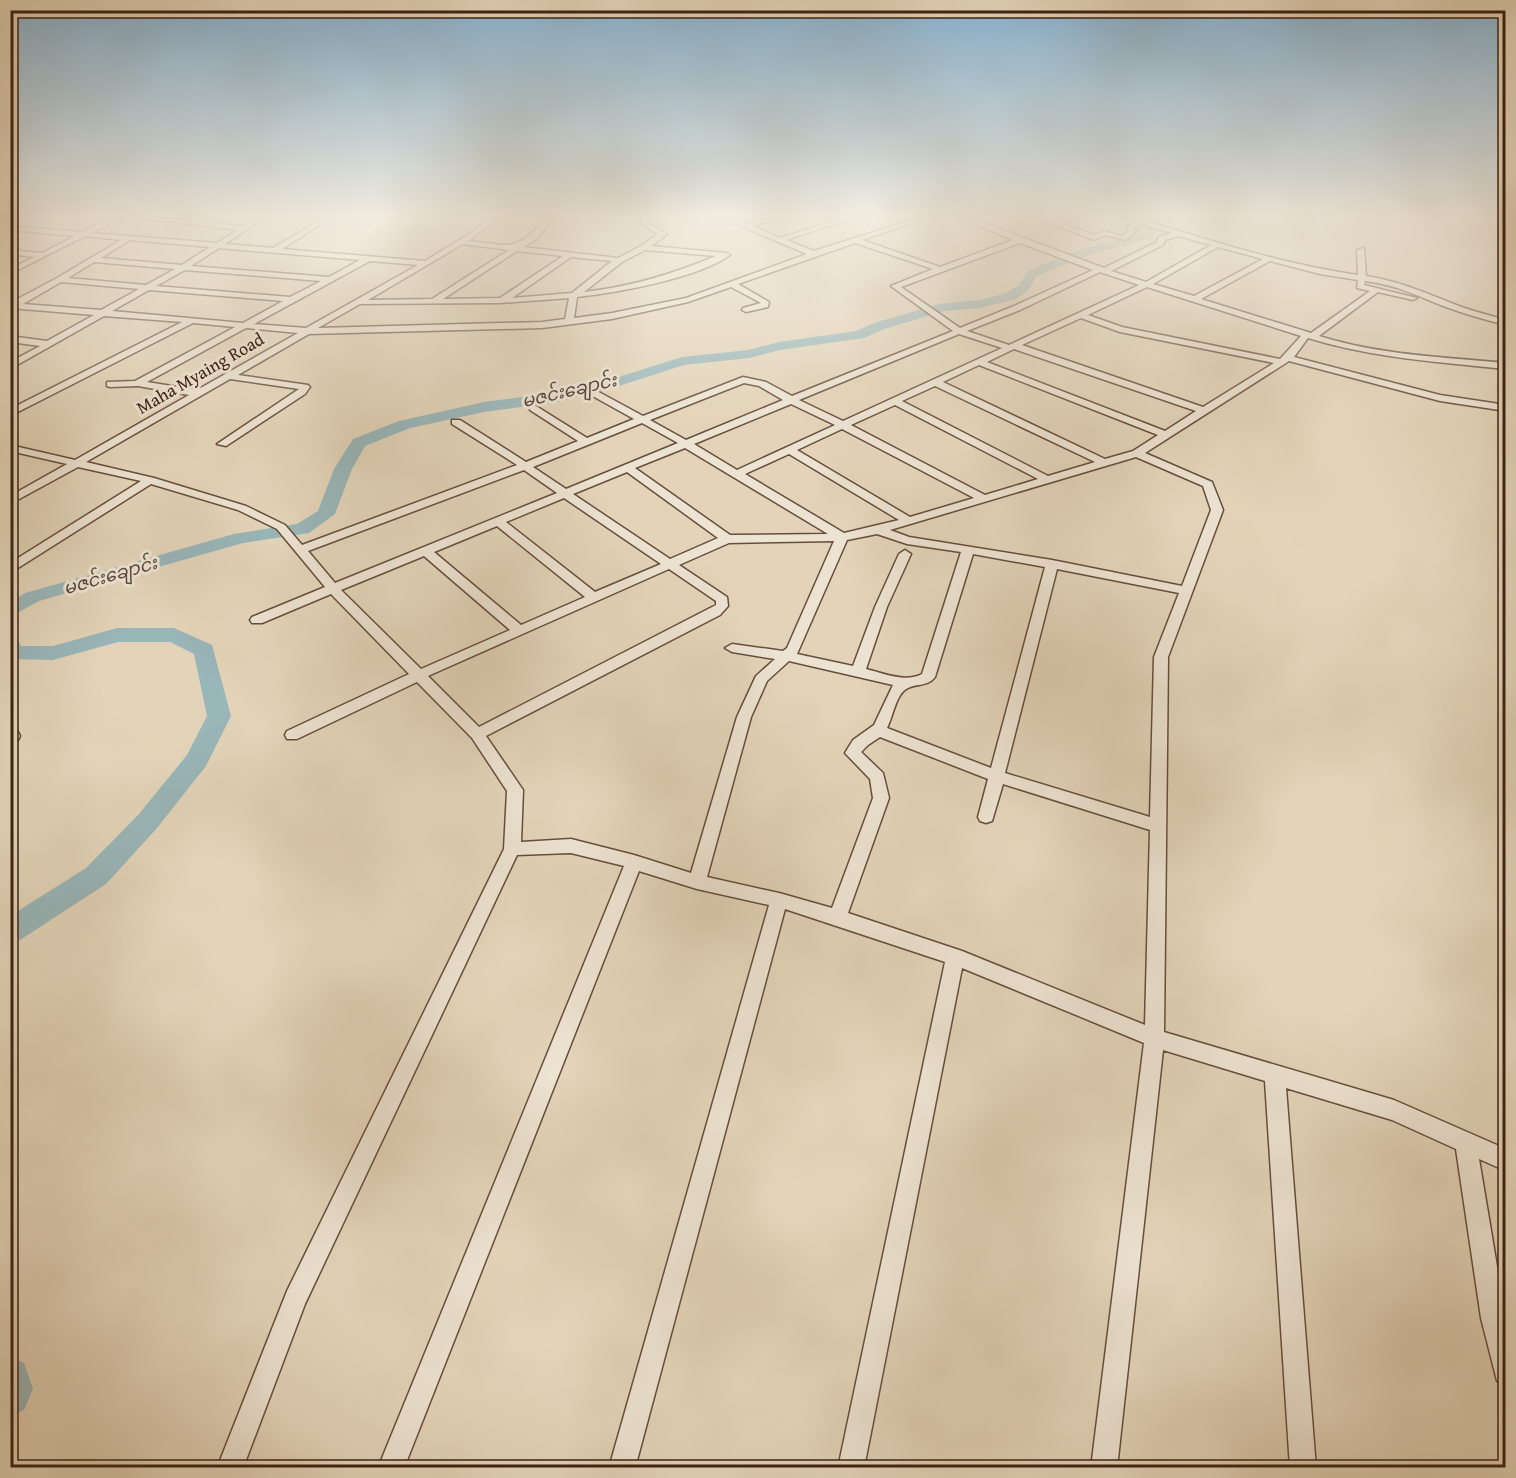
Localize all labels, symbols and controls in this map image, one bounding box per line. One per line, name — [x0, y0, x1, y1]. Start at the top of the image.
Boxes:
street label: Maha Myaing Road — [131, 325, 269, 421]
water label: မဇင်းချောင်း — [519, 366, 621, 416]
water label: မဇင်းချောင်း — [60, 548, 162, 603]

